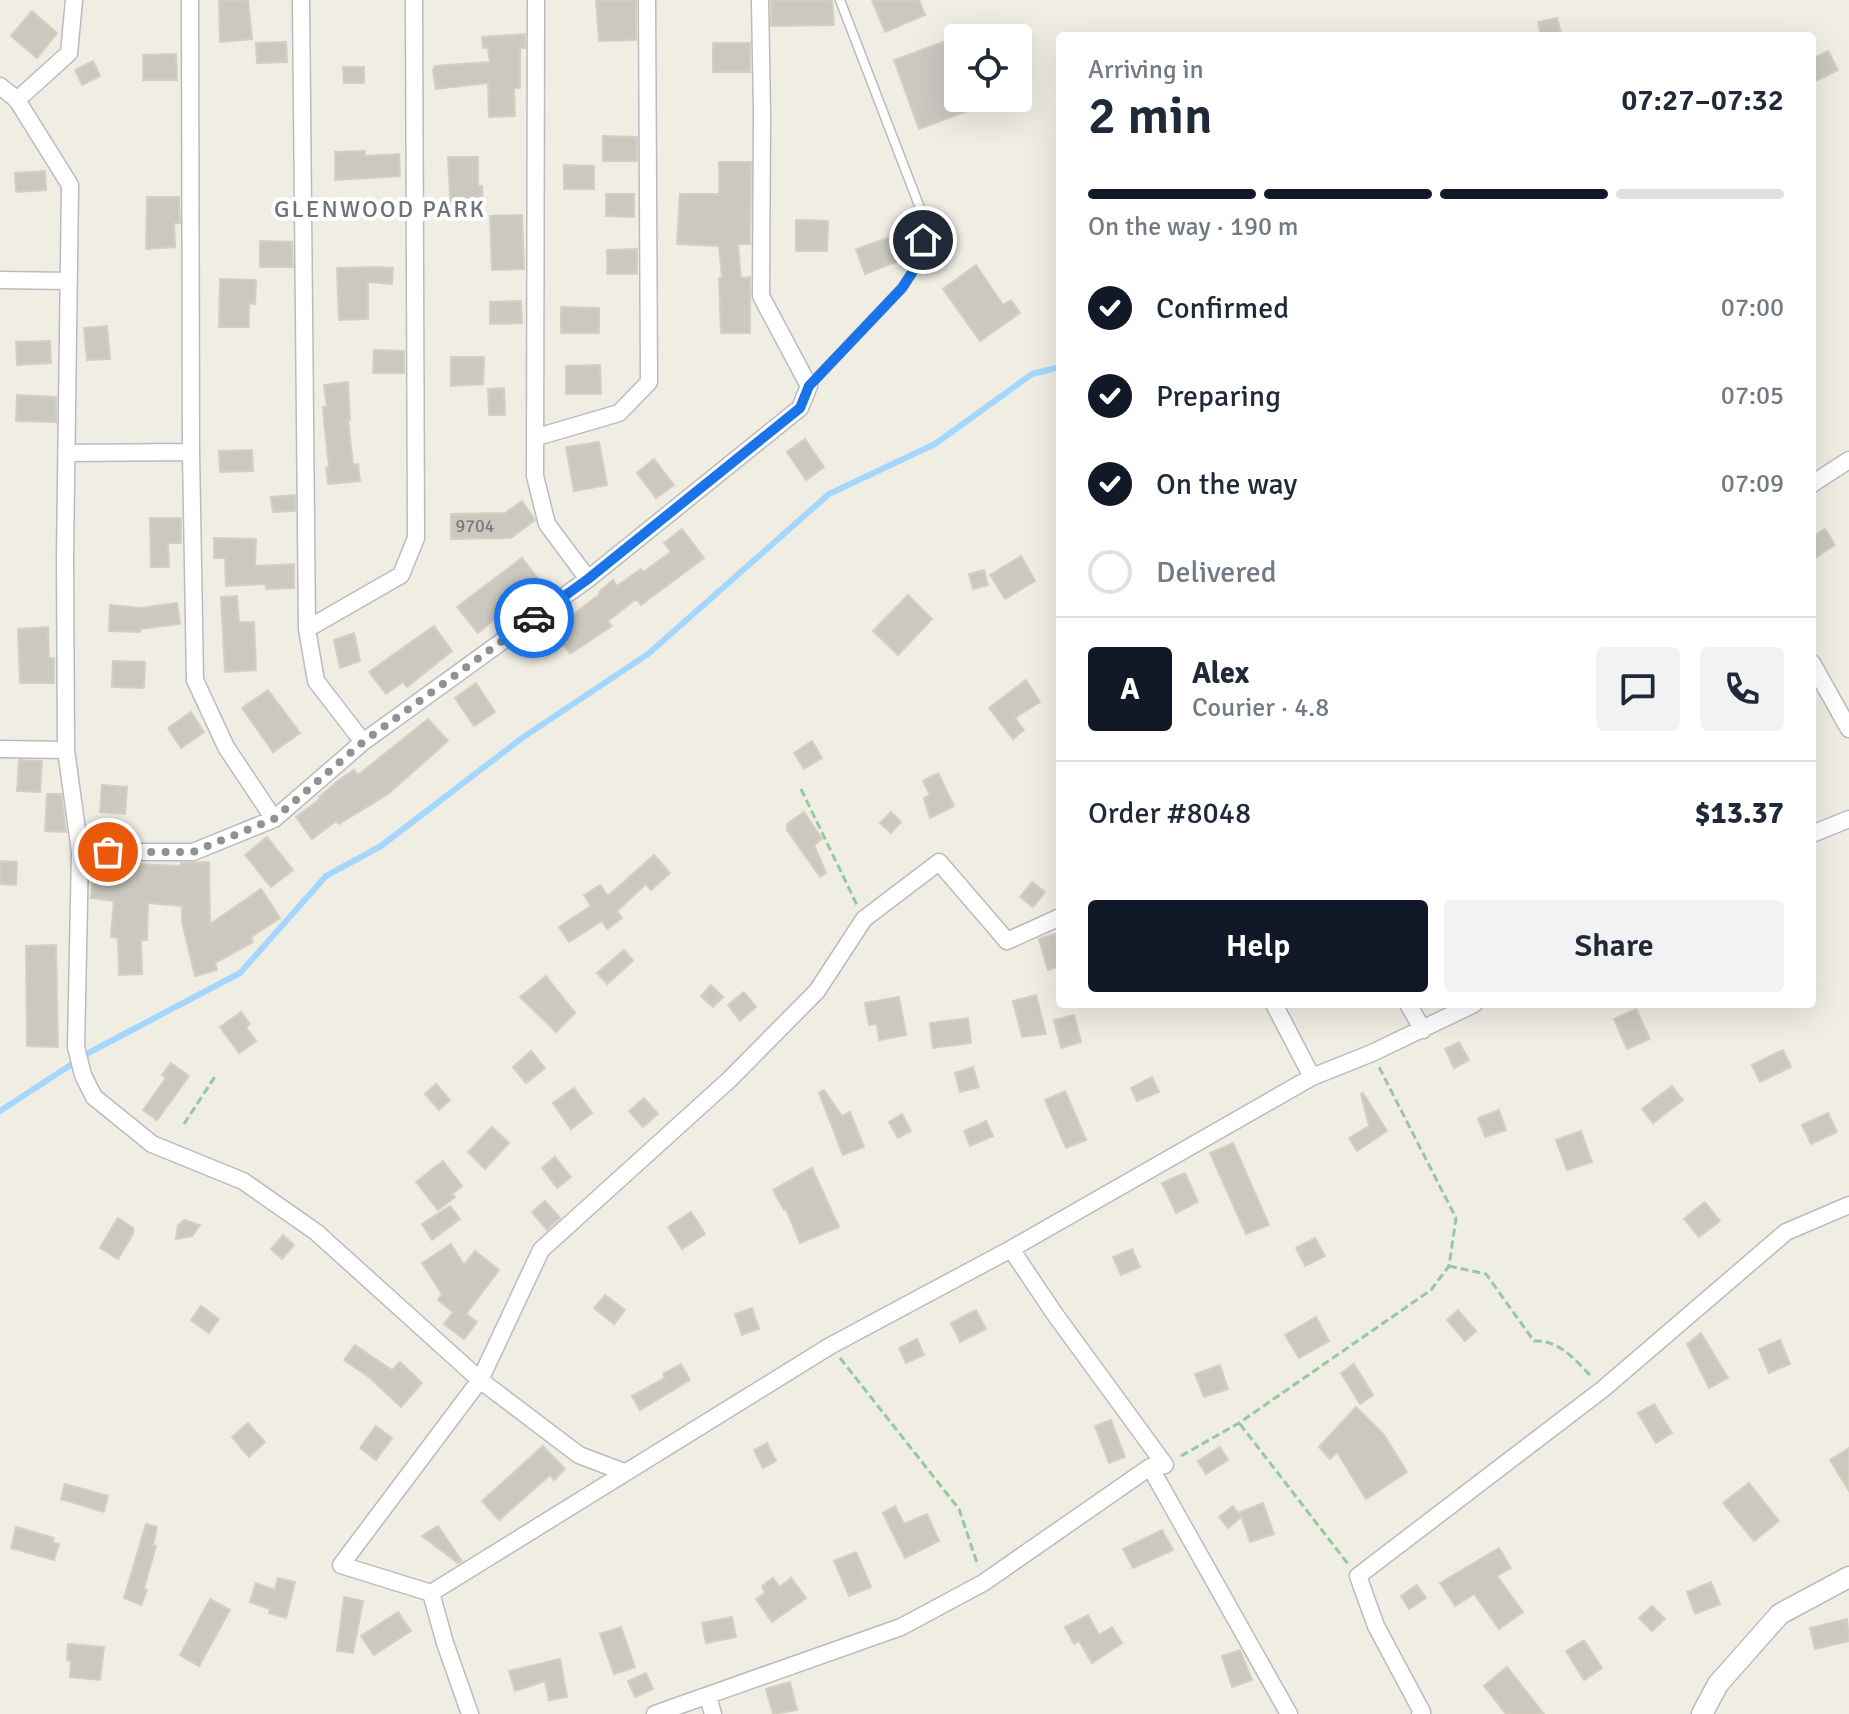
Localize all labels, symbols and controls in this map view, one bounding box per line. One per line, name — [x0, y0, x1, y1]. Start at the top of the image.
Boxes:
map controls — [944, 24, 1032, 112]
button: locate — [944, 24, 1032, 112]
text: Arriving in — [1088, 54, 1204, 86]
text: 07:27–07:32 — [1621, 82, 1784, 119]
text: 2 min — [1088, 84, 1213, 148]
district label: GLENWOOD PARK — [274, 194, 486, 224]
pin — [889, 206, 957, 274]
text: On the way · 190 m — [1088, 211, 1298, 243]
icon: home — [901, 218, 945, 262]
icon: check — [1088, 286, 1132, 330]
text: Confirmed — [1156, 290, 1289, 327]
text: 07:00 — [1721, 292, 1784, 324]
icon: check — [1088, 374, 1132, 418]
text: Preparing — [1156, 378, 1281, 415]
text: 07:05 — [1721, 380, 1784, 412]
icon: check — [1088, 462, 1132, 506]
text: On the way — [1156, 466, 1297, 503]
text: 07:09 — [1721, 468, 1784, 500]
house number: 9704 — [456, 515, 495, 537]
text: Delivered — [1156, 554, 1277, 591]
courier — [494, 578, 574, 658]
icon: car — [512, 596, 556, 640]
button: chat — [1596, 647, 1680, 731]
button: phone — [1700, 647, 1784, 731]
text: Alex — [1192, 655, 1249, 692]
text: A — [1120, 671, 1140, 708]
text: Courier · 4.8 — [1192, 692, 1329, 724]
text: Order #8048 — [1088, 795, 1251, 832]
text: $13.37 — [1694, 795, 1784, 832]
pin — [74, 818, 142, 886]
icon: bag — [86, 830, 130, 874]
button: Help — [1088, 900, 1428, 992]
button: Share — [1444, 900, 1784, 992]

